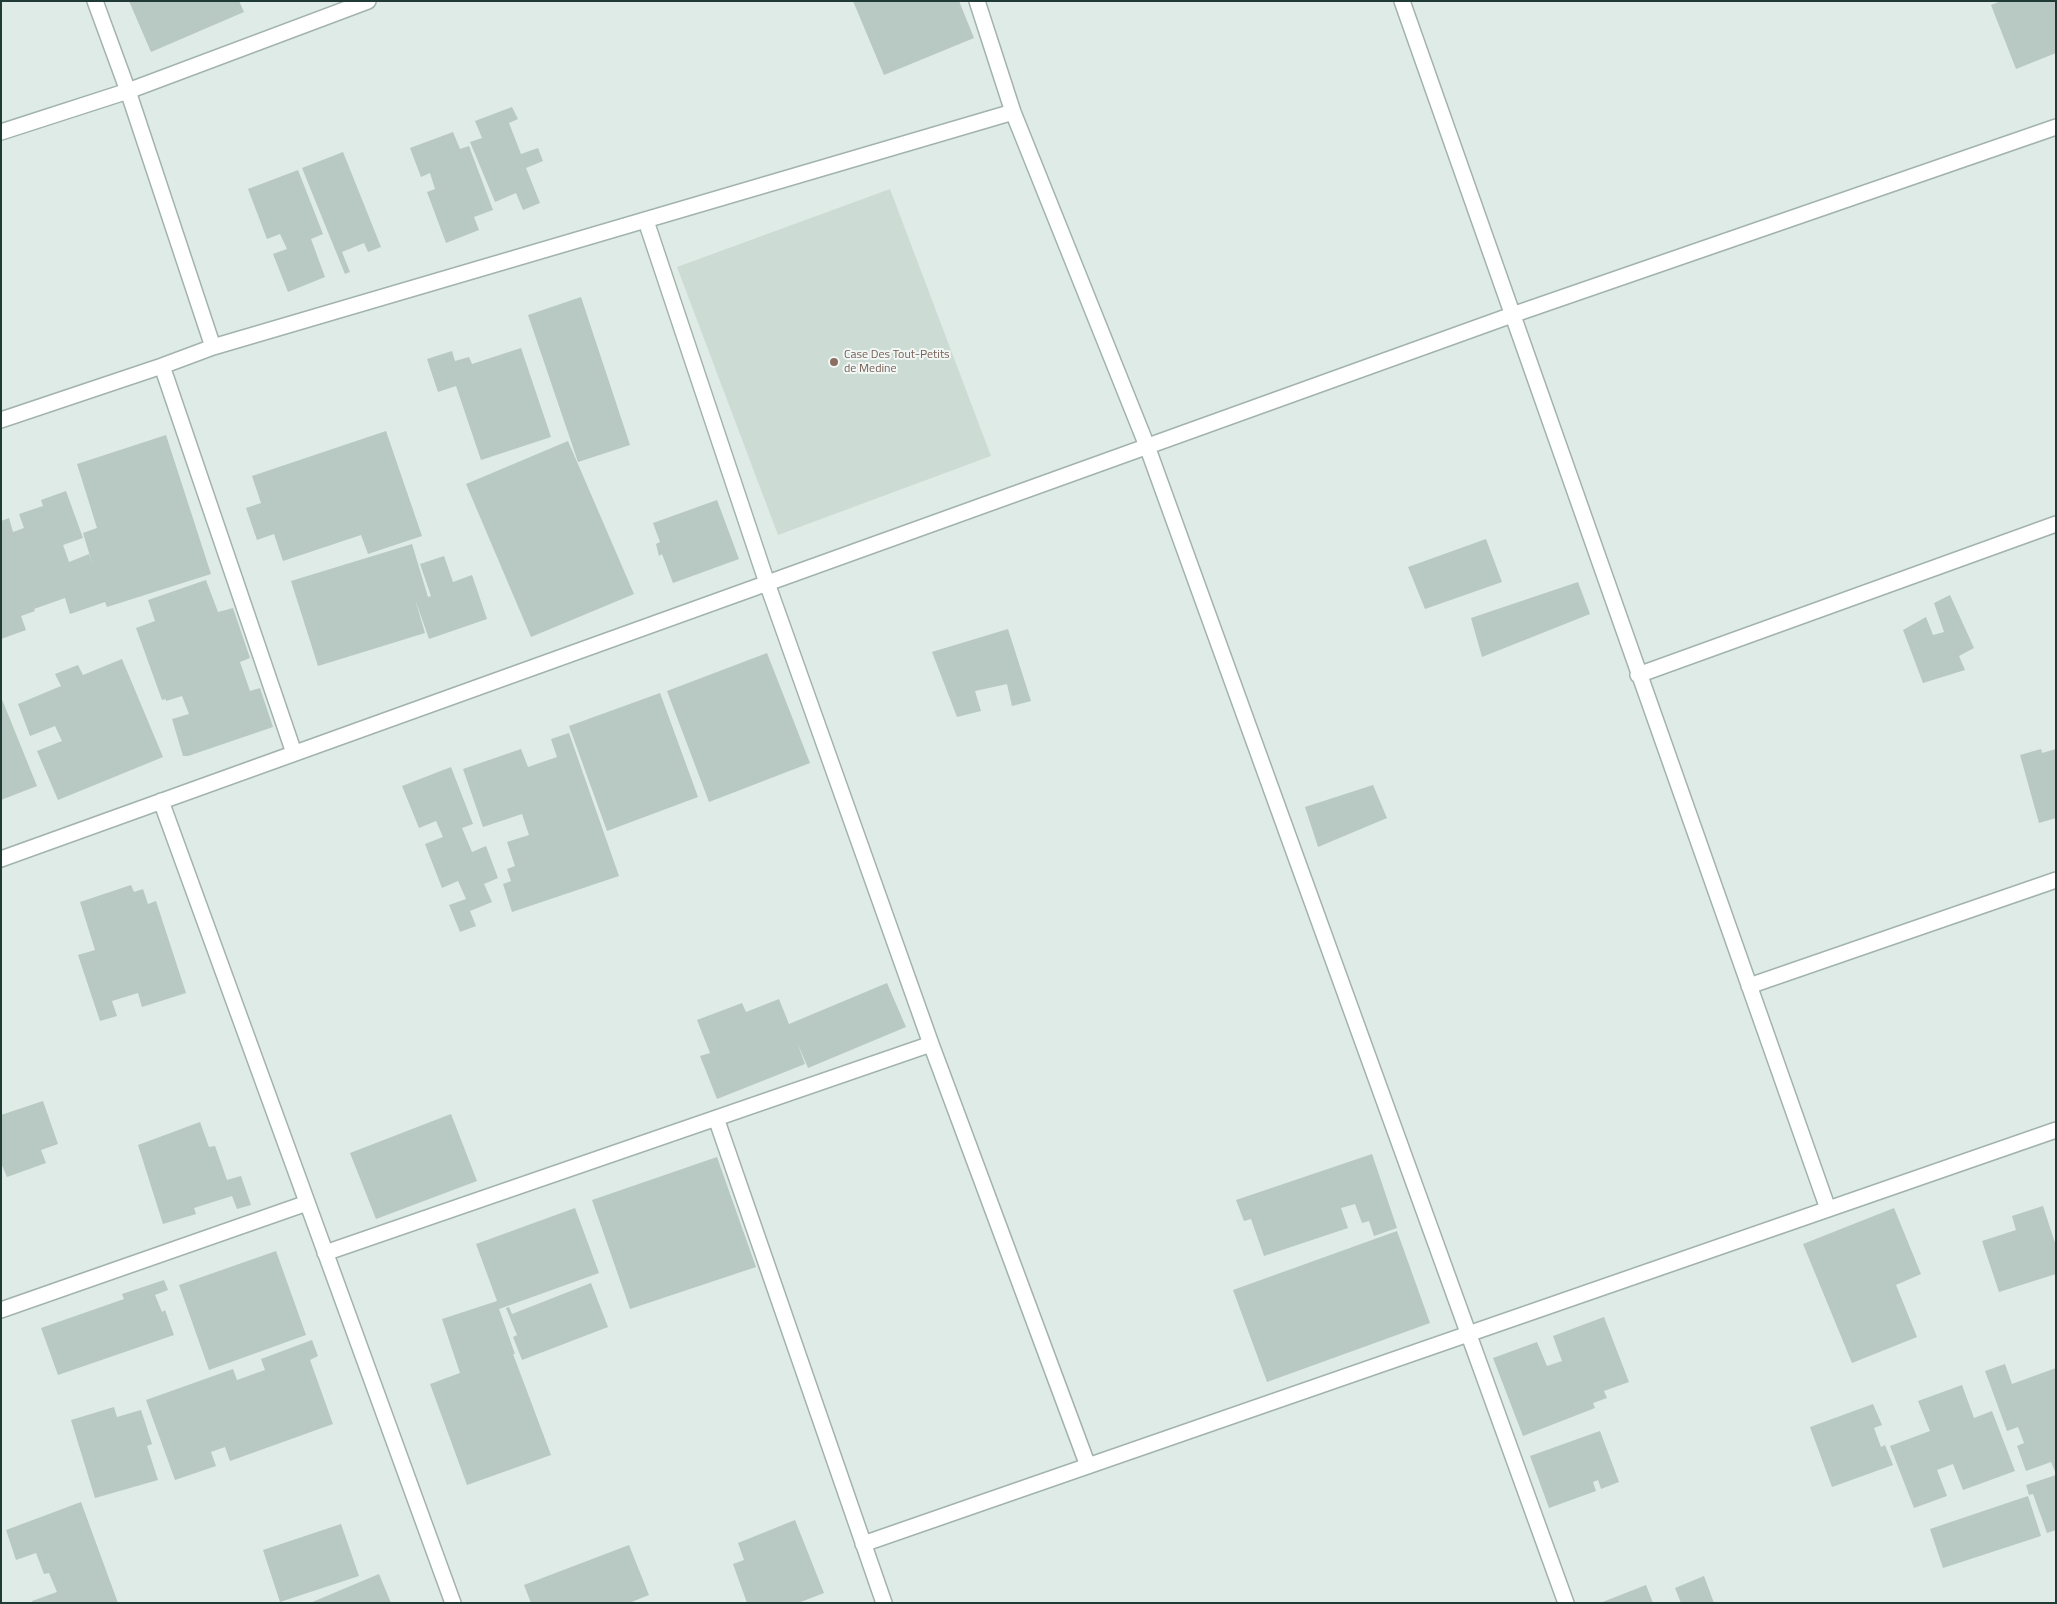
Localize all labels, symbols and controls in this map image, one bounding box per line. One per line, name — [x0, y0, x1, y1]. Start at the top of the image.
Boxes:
place label: Case Des Tout-Petits de Medine — [844, 348, 950, 376]
marker: Case Des Tout-Petits de Medine — [828, 356, 840, 368]

